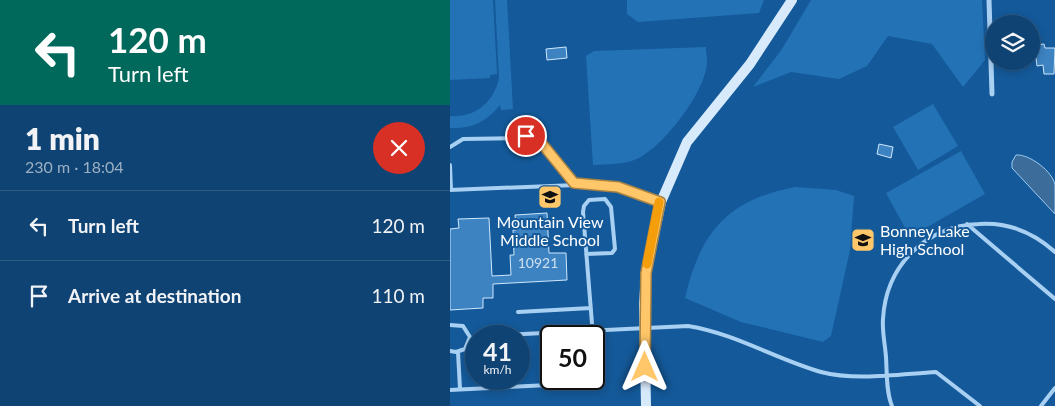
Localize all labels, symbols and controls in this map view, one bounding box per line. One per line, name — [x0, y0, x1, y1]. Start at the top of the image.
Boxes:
map controls — [985, 15, 1040, 70]
button: layers — [985, 15, 1040, 70]
text: 120 m — [108, 18, 207, 60]
icon: left — [25, 20, 90, 85]
text: Turn left — [108, 60, 189, 87]
pin — [505, 115, 547, 157]
text: 1 min — [25, 120, 100, 156]
button: close — [373, 122, 425, 174]
icon: arrive — [512, 122, 540, 150]
text: 230 m · 18:04 — [25, 157, 124, 176]
school or university icon: Mountain View Middle School — [537, 184, 563, 210]
icon: left — [25, 212, 53, 240]
place label: Mountain View Middle School — [497, 212, 604, 249]
text: Turn left — [68, 214, 139, 237]
text: 120 m — [371, 214, 425, 237]
place label: Bonney Lake High School — [880, 221, 970, 258]
school or university icon: Bonney Lake High School — [850, 227, 876, 253]
house number: 10921 — [518, 254, 558, 271]
icon: arrive — [25, 282, 53, 310]
text: Arrive at destination — [68, 284, 241, 307]
text: 110 m — [371, 284, 425, 307]
speed limit sign: 50 — [540, 325, 605, 390]
text: 41 — [483, 336, 512, 366]
position arrow — [618, 340, 670, 392]
text: km/h — [483, 362, 512, 377]

